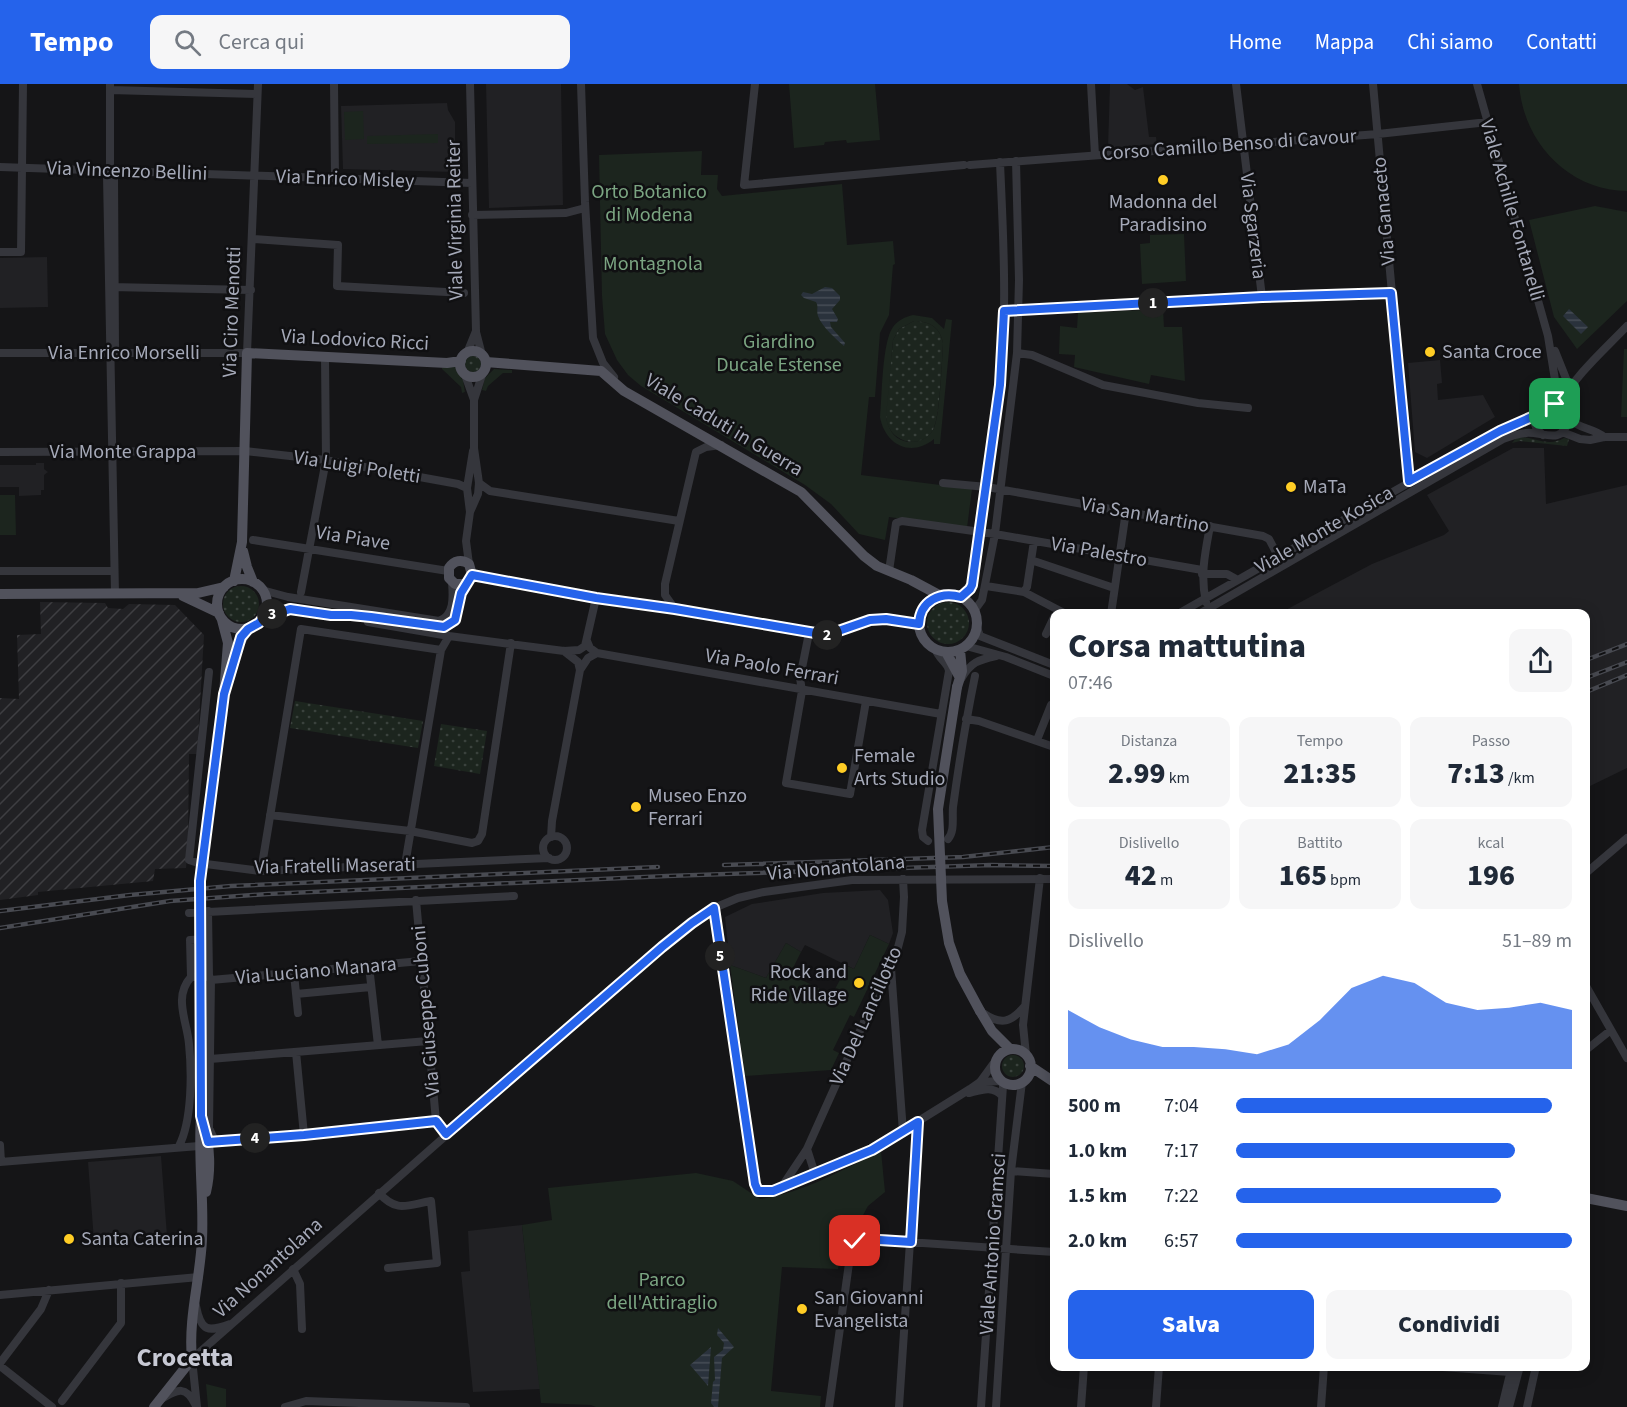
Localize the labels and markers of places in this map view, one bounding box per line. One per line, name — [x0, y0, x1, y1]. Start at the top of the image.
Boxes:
marker: Madonna del Paradisino — [1156, 173, 1170, 187]
place label: Madonna del Paradisino — [1109, 188, 1217, 239]
pin: 1 — [1138, 288, 1168, 318]
place label: Santa Croce — [1442, 338, 1542, 366]
marker: Santa Croce — [1423, 345, 1437, 359]
pin — [1529, 378, 1580, 429]
place label: MaTa — [1303, 473, 1347, 501]
marker: MaTa — [1284, 480, 1298, 494]
pin: 3 — [257, 599, 287, 629]
pin: 2 — [812, 620, 842, 650]
place label: Female Arts Studio — [854, 742, 945, 793]
marker: Female Arts Studio — [835, 761, 849, 775]
place label: Museo Enzo Ferrari — [648, 782, 747, 833]
marker: Museo Enzo Ferrari — [629, 800, 643, 814]
pin: 5 — [705, 941, 735, 971]
place label: Rock and Ride Village — [750, 958, 847, 1009]
marker: Rock and Ride Village — [852, 976, 866, 990]
pin: 4 — [240, 1123, 270, 1153]
pin — [829, 1215, 880, 1266]
place label: Santa Caterina — [81, 1225, 204, 1253]
marker: Santa Caterina — [62, 1232, 76, 1246]
place label: San Giovanni Evangelista — [814, 1284, 924, 1335]
marker: San Giovanni Evangelista — [795, 1302, 809, 1316]

